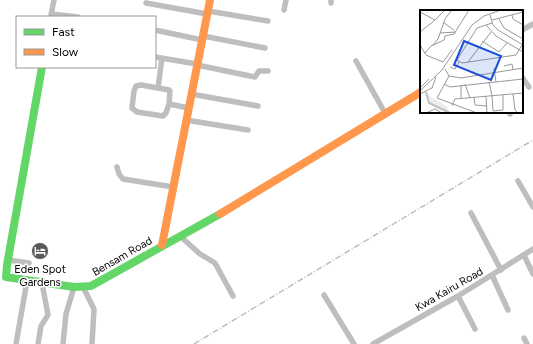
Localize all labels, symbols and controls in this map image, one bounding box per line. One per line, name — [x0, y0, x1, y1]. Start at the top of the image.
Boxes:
inset map — [420, 10, 523, 113]
legend — [16, 16, 156, 68]
text: Fast — [52, 25, 75, 39]
text: Slow — [52, 45, 79, 59]
street label: Bensam Road — [90, 234, 155, 279]
hotel icon: Eden Spot Gardens — [30, 241, 50, 261]
place label: Eden Spot Gardens — [14, 263, 66, 289]
street label: Kwa Kairu Road — [413, 265, 485, 314]

